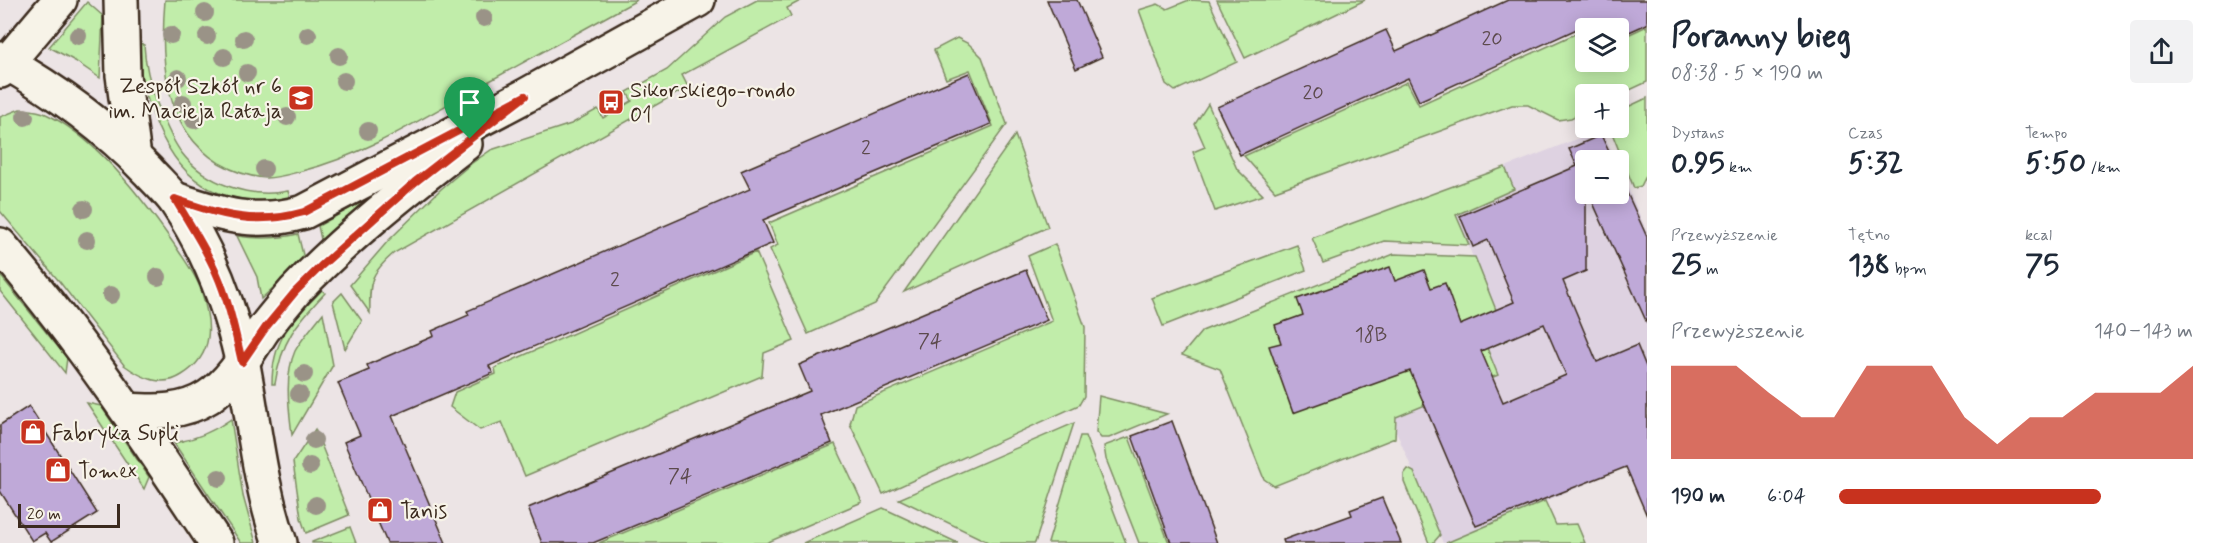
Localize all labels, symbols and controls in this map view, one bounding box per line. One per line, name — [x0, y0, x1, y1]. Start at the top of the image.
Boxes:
text: Poranny bieg — [1671, 15, 1851, 59]
map controls — [1575, 18, 1629, 204]
button: layers — [1575, 18, 1629, 72]
button: share — [2130, 20, 2193, 83]
house number: 20 — [1481, 26, 1503, 53]
text: 08:38 · 5 × 190 m — [1671, 60, 1823, 87]
place label: Zespół Szkół nr 6 im. Macieja Rataja — [108, 73, 282, 126]
pin — [444, 77, 495, 139]
place label: Sikorskiego-rondo 01 — [630, 77, 796, 130]
house number: 20 — [1302, 80, 1324, 107]
school or university icon: Zespół Szkół nr 6 im. Macieja Rataja — [286, 83, 316, 113]
button: + — [1575, 84, 1629, 138]
icon: arrive — [453, 86, 486, 119]
bus stop icon: Sikorskiego-rondo 01 — [596, 87, 626, 117]
text: Dystans — [1671, 123, 1724, 144]
text: Czas — [1848, 123, 1883, 144]
text: Tempo — [2025, 123, 2067, 144]
house number: 2 — [861, 135, 871, 162]
text: 0.95 — [1671, 144, 1725, 183]
text: 5:32 — [1848, 144, 1903, 183]
text: 5:50 — [2025, 144, 2086, 183]
button: − — [1575, 150, 1629, 204]
text: km — [1725, 157, 1752, 178]
text: /km — [2086, 157, 2121, 178]
text: Przewyższenie — [1671, 225, 1778, 246]
text: Tętno — [1848, 225, 1890, 246]
text: kcal — [2025, 225, 2052, 246]
text: 25 — [1671, 246, 1702, 285]
text: 138 — [1848, 246, 1890, 285]
text: 75 — [2025, 246, 2059, 285]
text: m — [1702, 259, 1719, 280]
text: bpm — [1890, 259, 1927, 280]
house number: 2 — [610, 267, 620, 294]
text: Przewyższenie — [1671, 318, 1804, 345]
text: 140–143 m — [2094, 318, 2193, 345]
house number: 18B — [1355, 322, 1387, 349]
house number: 74 — [918, 328, 942, 355]
shop icon: Fabryka Supli — [18, 417, 48, 447]
place label: Fabryka Supli — [52, 420, 179, 448]
shop icon: Tomex — [43, 455, 73, 485]
place label: Tomex — [78, 458, 137, 486]
house number: 74 — [668, 463, 692, 490]
text: 190 m — [1671, 483, 1725, 510]
text: 6:04 — [1767, 483, 1806, 510]
shop icon: Tanis — [365, 495, 395, 525]
place label: Tanis — [400, 498, 447, 526]
scale bar — [18, 501, 120, 528]
text: 20 m — [27, 504, 61, 525]

